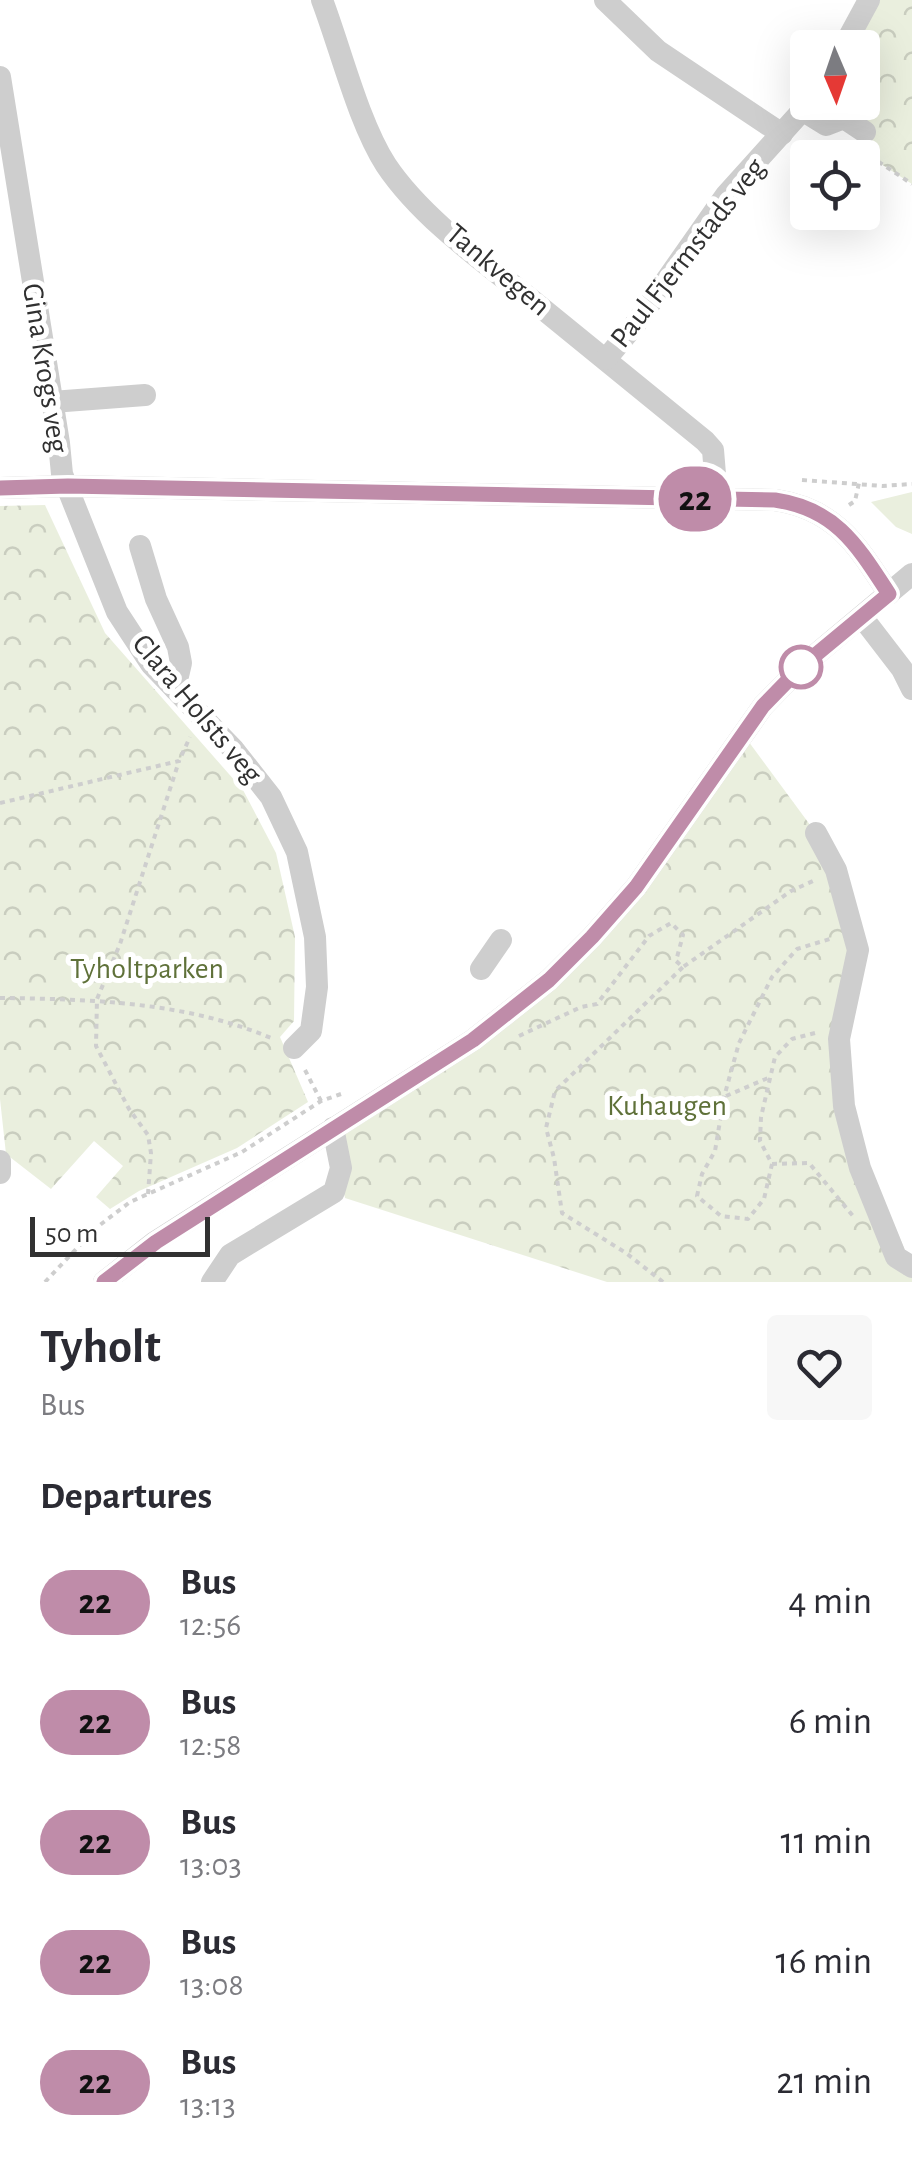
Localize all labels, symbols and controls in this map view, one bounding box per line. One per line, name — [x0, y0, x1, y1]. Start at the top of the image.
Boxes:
north arrow — [790, 30, 880, 120]
map controls — [790, 30, 880, 230]
button: locate — [790, 140, 880, 230]
street label: Paul Fjermstads veg — [605, 152, 771, 353]
street label: Tankvegen — [440, 218, 556, 322]
street label: Gina Krogs veg — [17, 281, 73, 455]
line badge: 22 — [650, 466, 740, 532]
text: 22 — [679, 482, 711, 517]
street label: Clara Holsts veg — [126, 629, 268, 789]
unlabelled marker — [780, 646, 822, 688]
park label: Tyholtparken — [70, 954, 224, 984]
park label: Kuhaugen — [607, 1091, 727, 1121]
scale bar — [30, 1212, 210, 1256]
text: 50 m — [45, 1220, 99, 1248]
button: heart — [767, 1315, 872, 1420]
text: Tyholt — [40, 1324, 161, 1372]
text: Bus — [40, 1389, 85, 1421]
text: Departures — [40, 1478, 212, 1516]
text: Bus — [180, 1564, 236, 1602]
text: 4 min — [788, 1583, 872, 1621]
text: 22 — [79, 1585, 111, 1620]
text: 12:56 — [180, 1609, 241, 1641]
text: Bus — [180, 1684, 236, 1722]
text: 6 min — [789, 1703, 872, 1741]
text: 22 — [79, 1705, 111, 1740]
text: 12:58 — [180, 1729, 241, 1761]
text: Bus — [180, 1804, 236, 1842]
text: 11 min — [780, 1823, 872, 1861]
text: 22 — [79, 1825, 111, 1860]
text: 13:03 — [180, 1849, 242, 1881]
text: Bus — [180, 1924, 236, 1962]
text: 16 min — [776, 1943, 872, 1981]
text: 22 — [79, 1945, 111, 1980]
text: 13:08 — [180, 1969, 244, 2001]
text: Bus — [180, 2044, 236, 2082]
text: 21 min — [776, 2063, 872, 2101]
text: 22 — [79, 2065, 111, 2100]
text: 13:13 — [180, 2089, 236, 2121]

